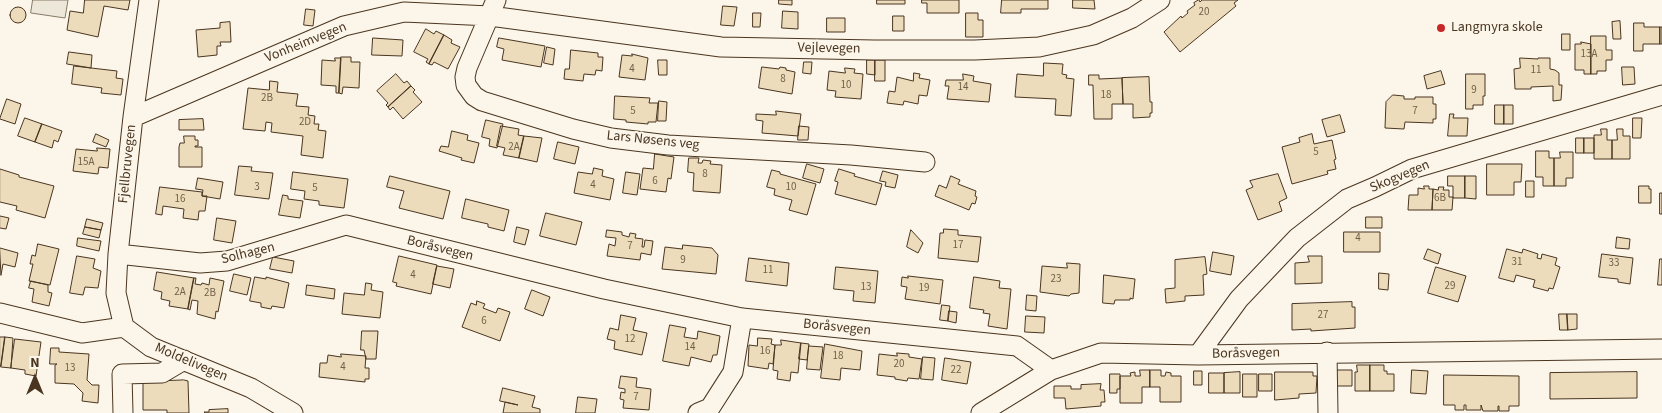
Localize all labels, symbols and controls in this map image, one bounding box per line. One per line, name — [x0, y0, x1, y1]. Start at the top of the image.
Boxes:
house number: 20 — [1199, 6, 1209, 20]
street label: Vonheimvegen — [263, 19, 349, 67]
place label: Langmyra skole — [1451, 20, 1543, 36]
marker: Langmyra skole — [1435, 22, 1447, 34]
street label: Vejlevegen — [797, 40, 861, 58]
house number: 13A — [1581, 48, 1597, 62]
house number: 4 — [629, 63, 635, 77]
house number: 11 — [1531, 64, 1541, 78]
house number: 8 — [780, 73, 786, 87]
house number: 10 — [841, 79, 851, 93]
house number: 14 — [958, 81, 968, 95]
house number: 9 — [1471, 84, 1477, 98]
house number: 18 — [1101, 89, 1111, 103]
house number: 2B — [261, 92, 273, 106]
house number: 5 — [630, 105, 636, 119]
house number: 7 — [1412, 105, 1418, 119]
house number: 2D — [299, 116, 311, 130]
street label: Fjellbruvegen — [115, 124, 141, 204]
street label: Lars Nøsens veg — [606, 128, 700, 154]
house number: 2A — [508, 141, 520, 155]
house number: 5 — [1313, 146, 1319, 160]
house number: 15A — [78, 156, 94, 170]
street label: Skogvegen — [1367, 157, 1433, 197]
house number: 8 — [702, 168, 708, 182]
house number: 6 — [652, 175, 658, 189]
house number: 4 — [590, 179, 596, 193]
house number: 3 — [254, 181, 260, 195]
house number: 10 — [786, 181, 796, 195]
house number: 5 — [312, 182, 318, 196]
house number: 6B — [1434, 192, 1446, 206]
house number: 16 — [175, 193, 185, 207]
house number: 4 — [1355, 232, 1361, 246]
street label: Boråsvegen — [405, 233, 475, 265]
street label: Solhagen — [219, 239, 277, 269]
house number: 17 — [953, 239, 963, 253]
house number: 7 — [627, 240, 633, 254]
house number: 9 — [680, 254, 686, 268]
house number: 31 — [1512, 256, 1522, 270]
house number: 33 — [1609, 257, 1619, 271]
house number: 11 — [763, 264, 773, 278]
house number: 4 — [410, 269, 416, 283]
house number: 23 — [1051, 273, 1061, 287]
house number: 29 — [1445, 280, 1455, 294]
house number: 13 — [861, 281, 871, 295]
house number: 19 — [919, 282, 929, 296]
house number: 2A — [174, 286, 186, 300]
house number: 2B — [204, 287, 216, 301]
house number: 27 — [1318, 309, 1328, 323]
house number: 6 — [481, 315, 487, 329]
street label: Boråsvegen — [802, 316, 872, 340]
house number: 12 — [625, 333, 635, 347]
street label: Moldelivegen — [152, 340, 230, 386]
house number: 14 — [685, 341, 695, 355]
house number: 16 — [760, 345, 770, 359]
street label: Boråsvegen — [1212, 345, 1280, 363]
house number: 18 — [833, 350, 843, 364]
north arrow — [10, 353, 60, 403]
text: N — [30, 353, 40, 373]
house number: 20 — [894, 358, 904, 372]
house number: 4 — [340, 361, 346, 375]
house number: 13 — [65, 362, 75, 376]
house number: 22 — [951, 364, 961, 378]
house number: 7 — [633, 391, 639, 405]

